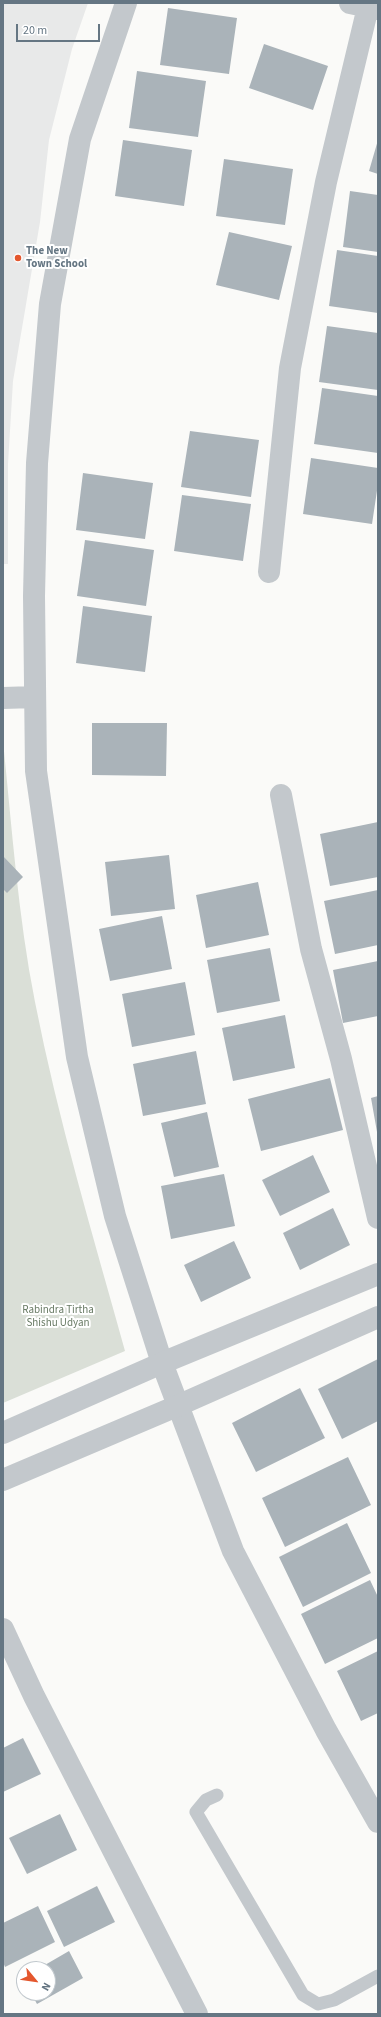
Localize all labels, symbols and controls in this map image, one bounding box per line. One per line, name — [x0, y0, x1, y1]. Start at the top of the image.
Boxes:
scale bar — [18, 16, 102, 42]
text: 20 m — [23, 22, 47, 39]
place label: The New Town School — [26, 245, 87, 271]
marker: The New Town School — [13, 253, 23, 263]
park label: Rabindra Tirtha Shishu Udyan — [22, 1304, 94, 1330]
north arrow — [16, 1961, 56, 2001]
text: N — [38, 1980, 54, 1993]

